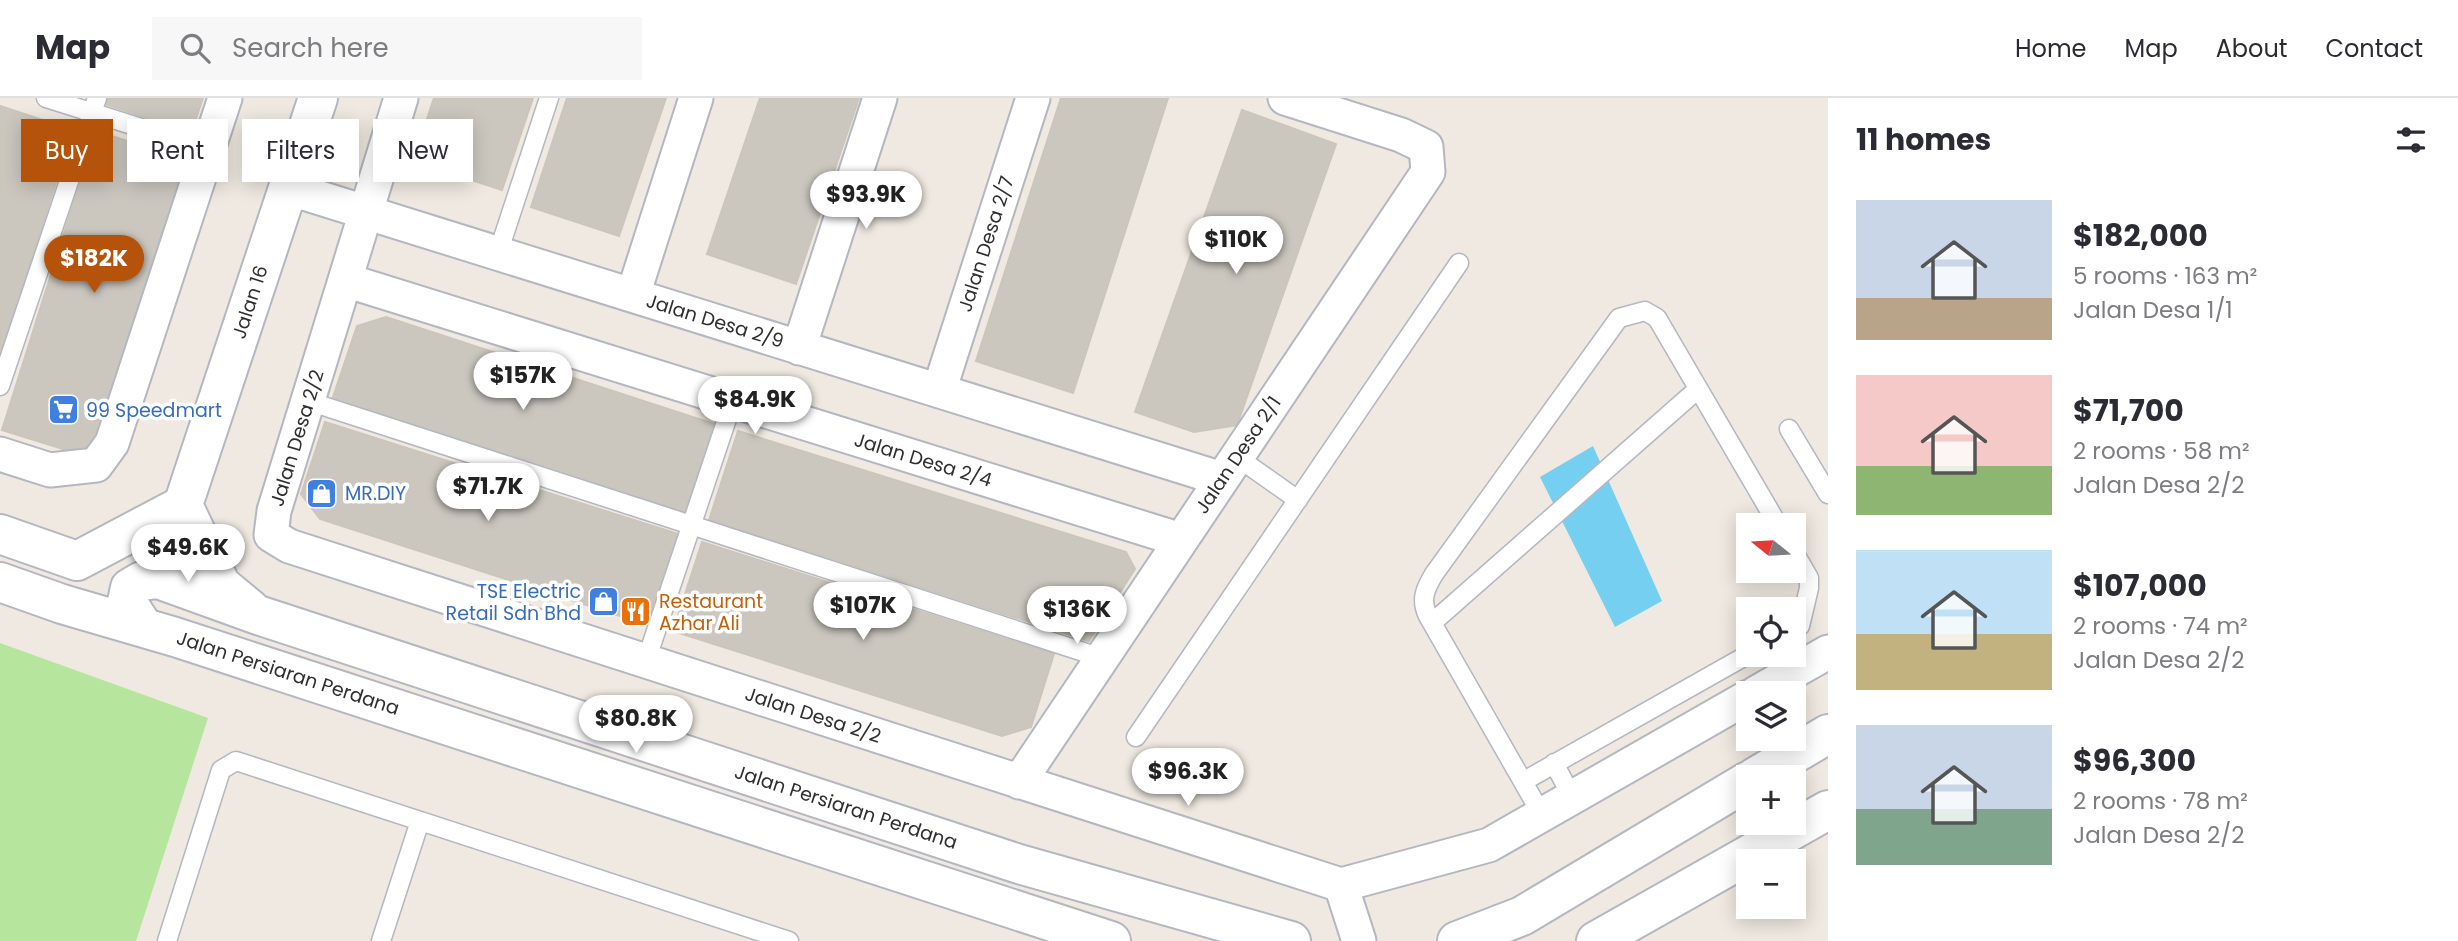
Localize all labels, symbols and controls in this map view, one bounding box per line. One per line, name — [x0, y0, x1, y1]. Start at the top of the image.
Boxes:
search box — [152, 17, 642, 80]
text: Map — [35, 24, 110, 71]
icon: search — [176, 29, 214, 67]
text: Search here — [232, 30, 389, 66]
text: Home — [2015, 32, 2087, 65]
text: Map — [2125, 32, 2178, 65]
text: About — [2216, 32, 2287, 65]
text: Contact — [2325, 32, 2423, 65]
text: 11 homes — [1856, 118, 1991, 161]
chip: Buy — [21, 119, 113, 182]
chip: Rent — [127, 119, 228, 182]
chip: Filters — [242, 119, 359, 182]
chip: New — [373, 119, 473, 182]
icon: filters — [2392, 121, 2430, 159]
pin: $93.9K — [809, 172, 923, 231]
street label: Jalan Desa 2/7 — [951, 173, 1021, 315]
text: $93.9K — [826, 178, 906, 210]
text: $182,000 — [2073, 214, 2208, 257]
pin: $110K — [1187, 216, 1285, 276]
text: $110K — [1204, 223, 1268, 255]
icon: home — [1912, 228, 1996, 312]
pin: $182K — [45, 236, 143, 295]
text: $182K — [60, 242, 128, 274]
text: 5 rooms · 163 m² — [2073, 260, 2257, 292]
street label: Jalan 16 — [225, 262, 275, 342]
street label: Jalan Desa 2/9 — [643, 287, 787, 355]
text: Jalan Desa 1/1 — [2073, 294, 2233, 326]
pin: $157K — [474, 352, 572, 412]
text: $157K — [489, 359, 557, 391]
street label: Jalan Desa 2/2 — [263, 366, 331, 510]
pin: $84.9K — [698, 376, 812, 436]
text: $84.9K — [714, 383, 796, 415]
text: $71,700 — [2073, 389, 2184, 432]
street label: Jalan Desa 2/1 — [1189, 391, 1287, 519]
supermarket icon: 99 Speedmart — [46, 393, 80, 427]
place label: 99 Speedmart — [86, 397, 222, 424]
icon: home — [1912, 403, 1996, 487]
street label: Jalan Desa 2/4 — [851, 426, 995, 494]
text: 2 rooms · 58 m² — [2073, 435, 2250, 467]
pin: $71.7K — [431, 464, 545, 523]
text: Jalan Desa 2/2 — [2073, 469, 2244, 501]
text: $71.7K — [453, 470, 523, 502]
shop icon: MR.DIY — [305, 476, 339, 510]
place label: MR.DIY — [345, 480, 406, 507]
north arrow — [1736, 513, 1806, 583]
map controls — [1736, 513, 1806, 919]
pin: $49.6K — [131, 524, 245, 584]
text: $49.6K — [147, 531, 229, 563]
text: $107,000 — [2073, 564, 2207, 607]
place label: TSE Electric Retail Sdn Bhd — [446, 578, 581, 627]
icon: home — [1912, 578, 1996, 662]
pin: $107K — [814, 582, 912, 642]
shop icon: TSE Electric Retail Sdn Bhd — [587, 585, 621, 619]
pin: $136K — [1028, 587, 1126, 646]
place label: Restaurant Azhar Ali — [659, 588, 763, 637]
text: $107K — [829, 589, 897, 621]
text: $136K — [1043, 593, 1111, 625]
restaurant icon: Restaurant Azhar Ali — [619, 595, 653, 629]
button: locate — [1736, 597, 1806, 667]
text: 2 rooms · 74 m² — [2073, 610, 2248, 642]
street label: Jalan Persiaran Perdana — [173, 624, 403, 722]
text: Jalan Desa 2/2 — [2073, 644, 2244, 676]
street label: Jalan Desa 2/2 — [741, 680, 885, 750]
button: layers — [1736, 681, 1806, 751]
pin: $80.8K — [579, 696, 693, 755]
text: $80.8K — [595, 702, 677, 734]
text: $96,300 — [2073, 739, 2196, 782]
pin: $96.3K — [1131, 748, 1245, 808]
icon: home — [1912, 753, 1996, 837]
text: $96.3K — [1148, 755, 1228, 787]
street label: Jalan Persiaran Perdana — [731, 758, 961, 856]
button: + — [1736, 765, 1806, 835]
text: 2 rooms · 78 m² — [2073, 785, 2248, 817]
text: Jalan Desa 2/2 — [2073, 819, 2244, 851]
button: − — [1736, 849, 1806, 919]

